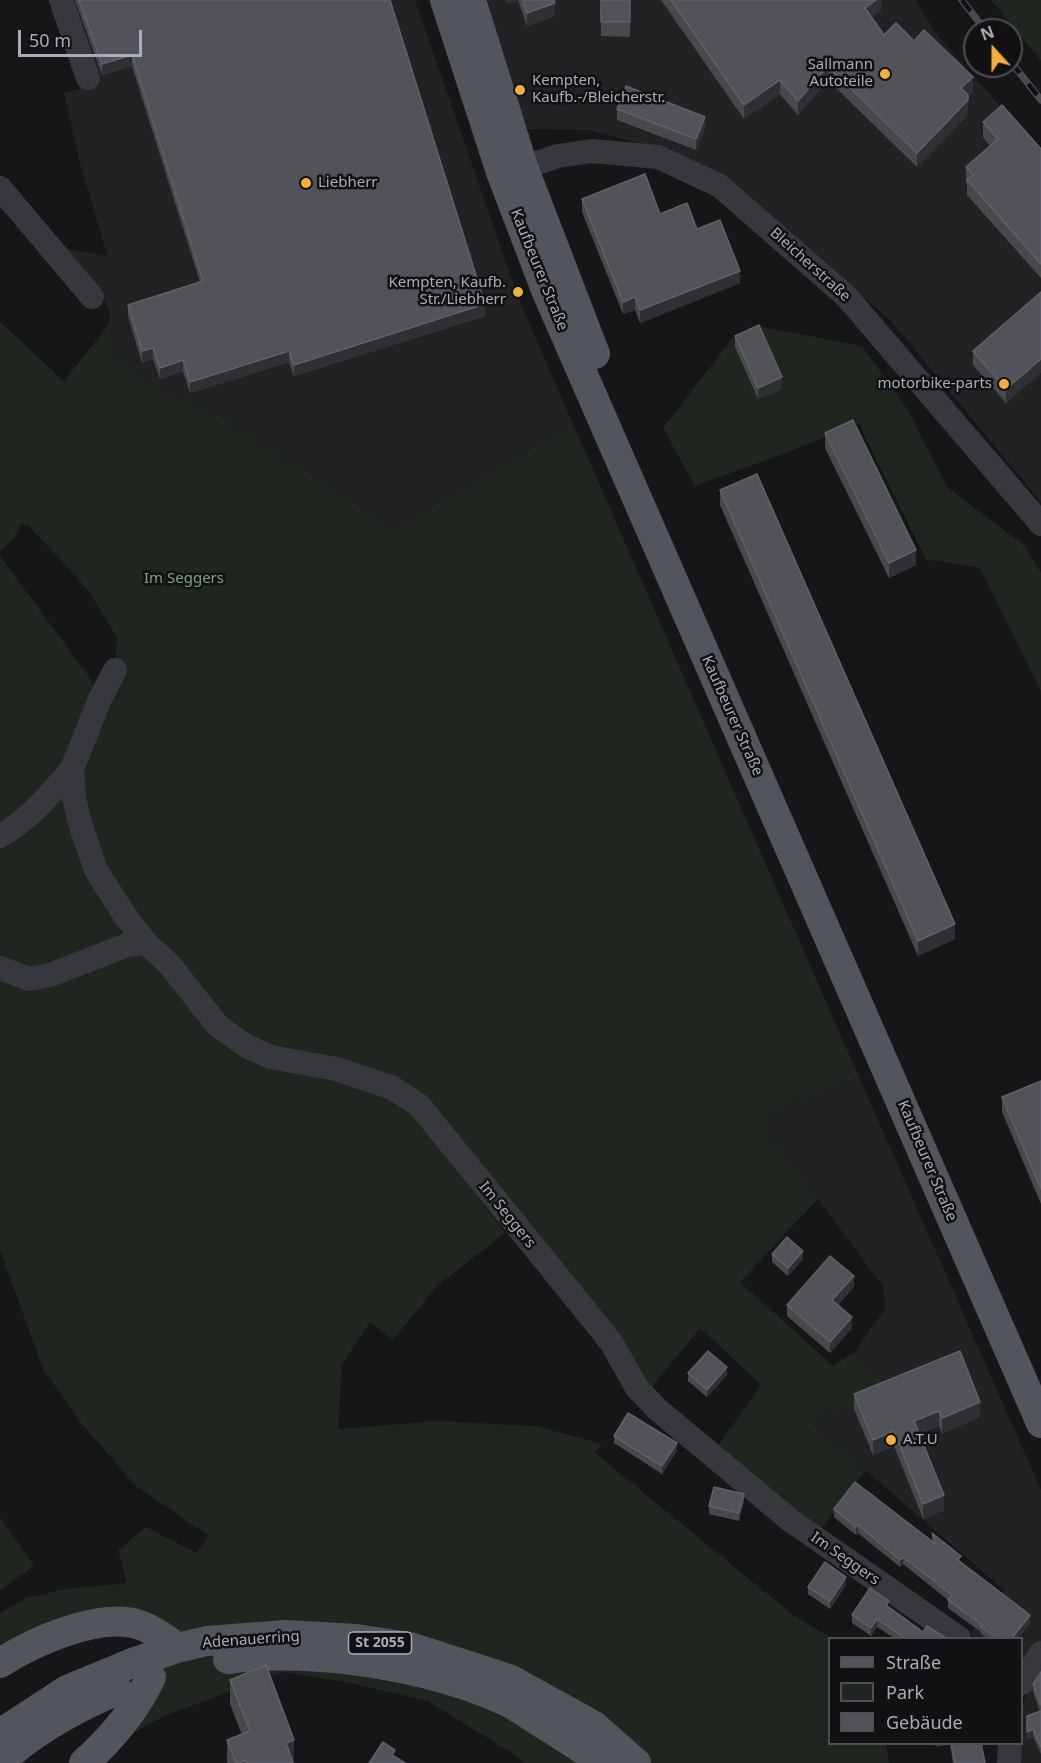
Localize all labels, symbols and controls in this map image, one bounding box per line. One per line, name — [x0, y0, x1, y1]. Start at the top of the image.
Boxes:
scale bar — [21, 18, 146, 56]
north arrow — [963, 18, 1023, 78]
text: N — [977, 20, 997, 46]
text: 50 m — [29, 28, 71, 52]
place label: Sallmann Autoteile — [808, 56, 873, 91]
marker: Sallmann Autoteile — [878, 67, 892, 81]
place label: Kempten, Kaufb.-/Bleicherstr. — [532, 72, 665, 107]
marker: Kempten, Kaufb.-/Bleicherstr. — [513, 83, 527, 97]
place label: Liebherr — [318, 174, 378, 192]
marker: Liebherr — [299, 176, 313, 190]
street label: Kaufbeurer Straße — [506, 207, 572, 333]
street label: Bleicherstraße — [766, 224, 854, 306]
place label: Kempten, Kaufb. Str./Liebherr — [389, 274, 506, 309]
marker: Kempten, Kaufb. Str./Liebherr — [511, 285, 525, 299]
place label: motorbike-parts — [877, 375, 992, 393]
marker: motorbike-parts — [997, 377, 1011, 391]
park label: Im Seggers — [144, 570, 224, 588]
street label: Kaufbeurer Straße — [697, 653, 767, 779]
street label: Kaufbeurer Straße — [893, 1098, 961, 1224]
street label: Im Seggers — [475, 1178, 539, 1252]
place label: A.T.U — [903, 1431, 938, 1449]
marker: A.T.U — [884, 1433, 898, 1447]
street label: Im Seggers — [807, 1529, 883, 1589]
street label: Adenauerring — [202, 1628, 300, 1652]
road number: St 2055 — [348, 1632, 412, 1654]
legend — [828, 1637, 1023, 1745]
text: Straße — [886, 1650, 941, 1674]
text: Park — [886, 1680, 924, 1704]
text: Gebäude — [886, 1710, 963, 1734]

